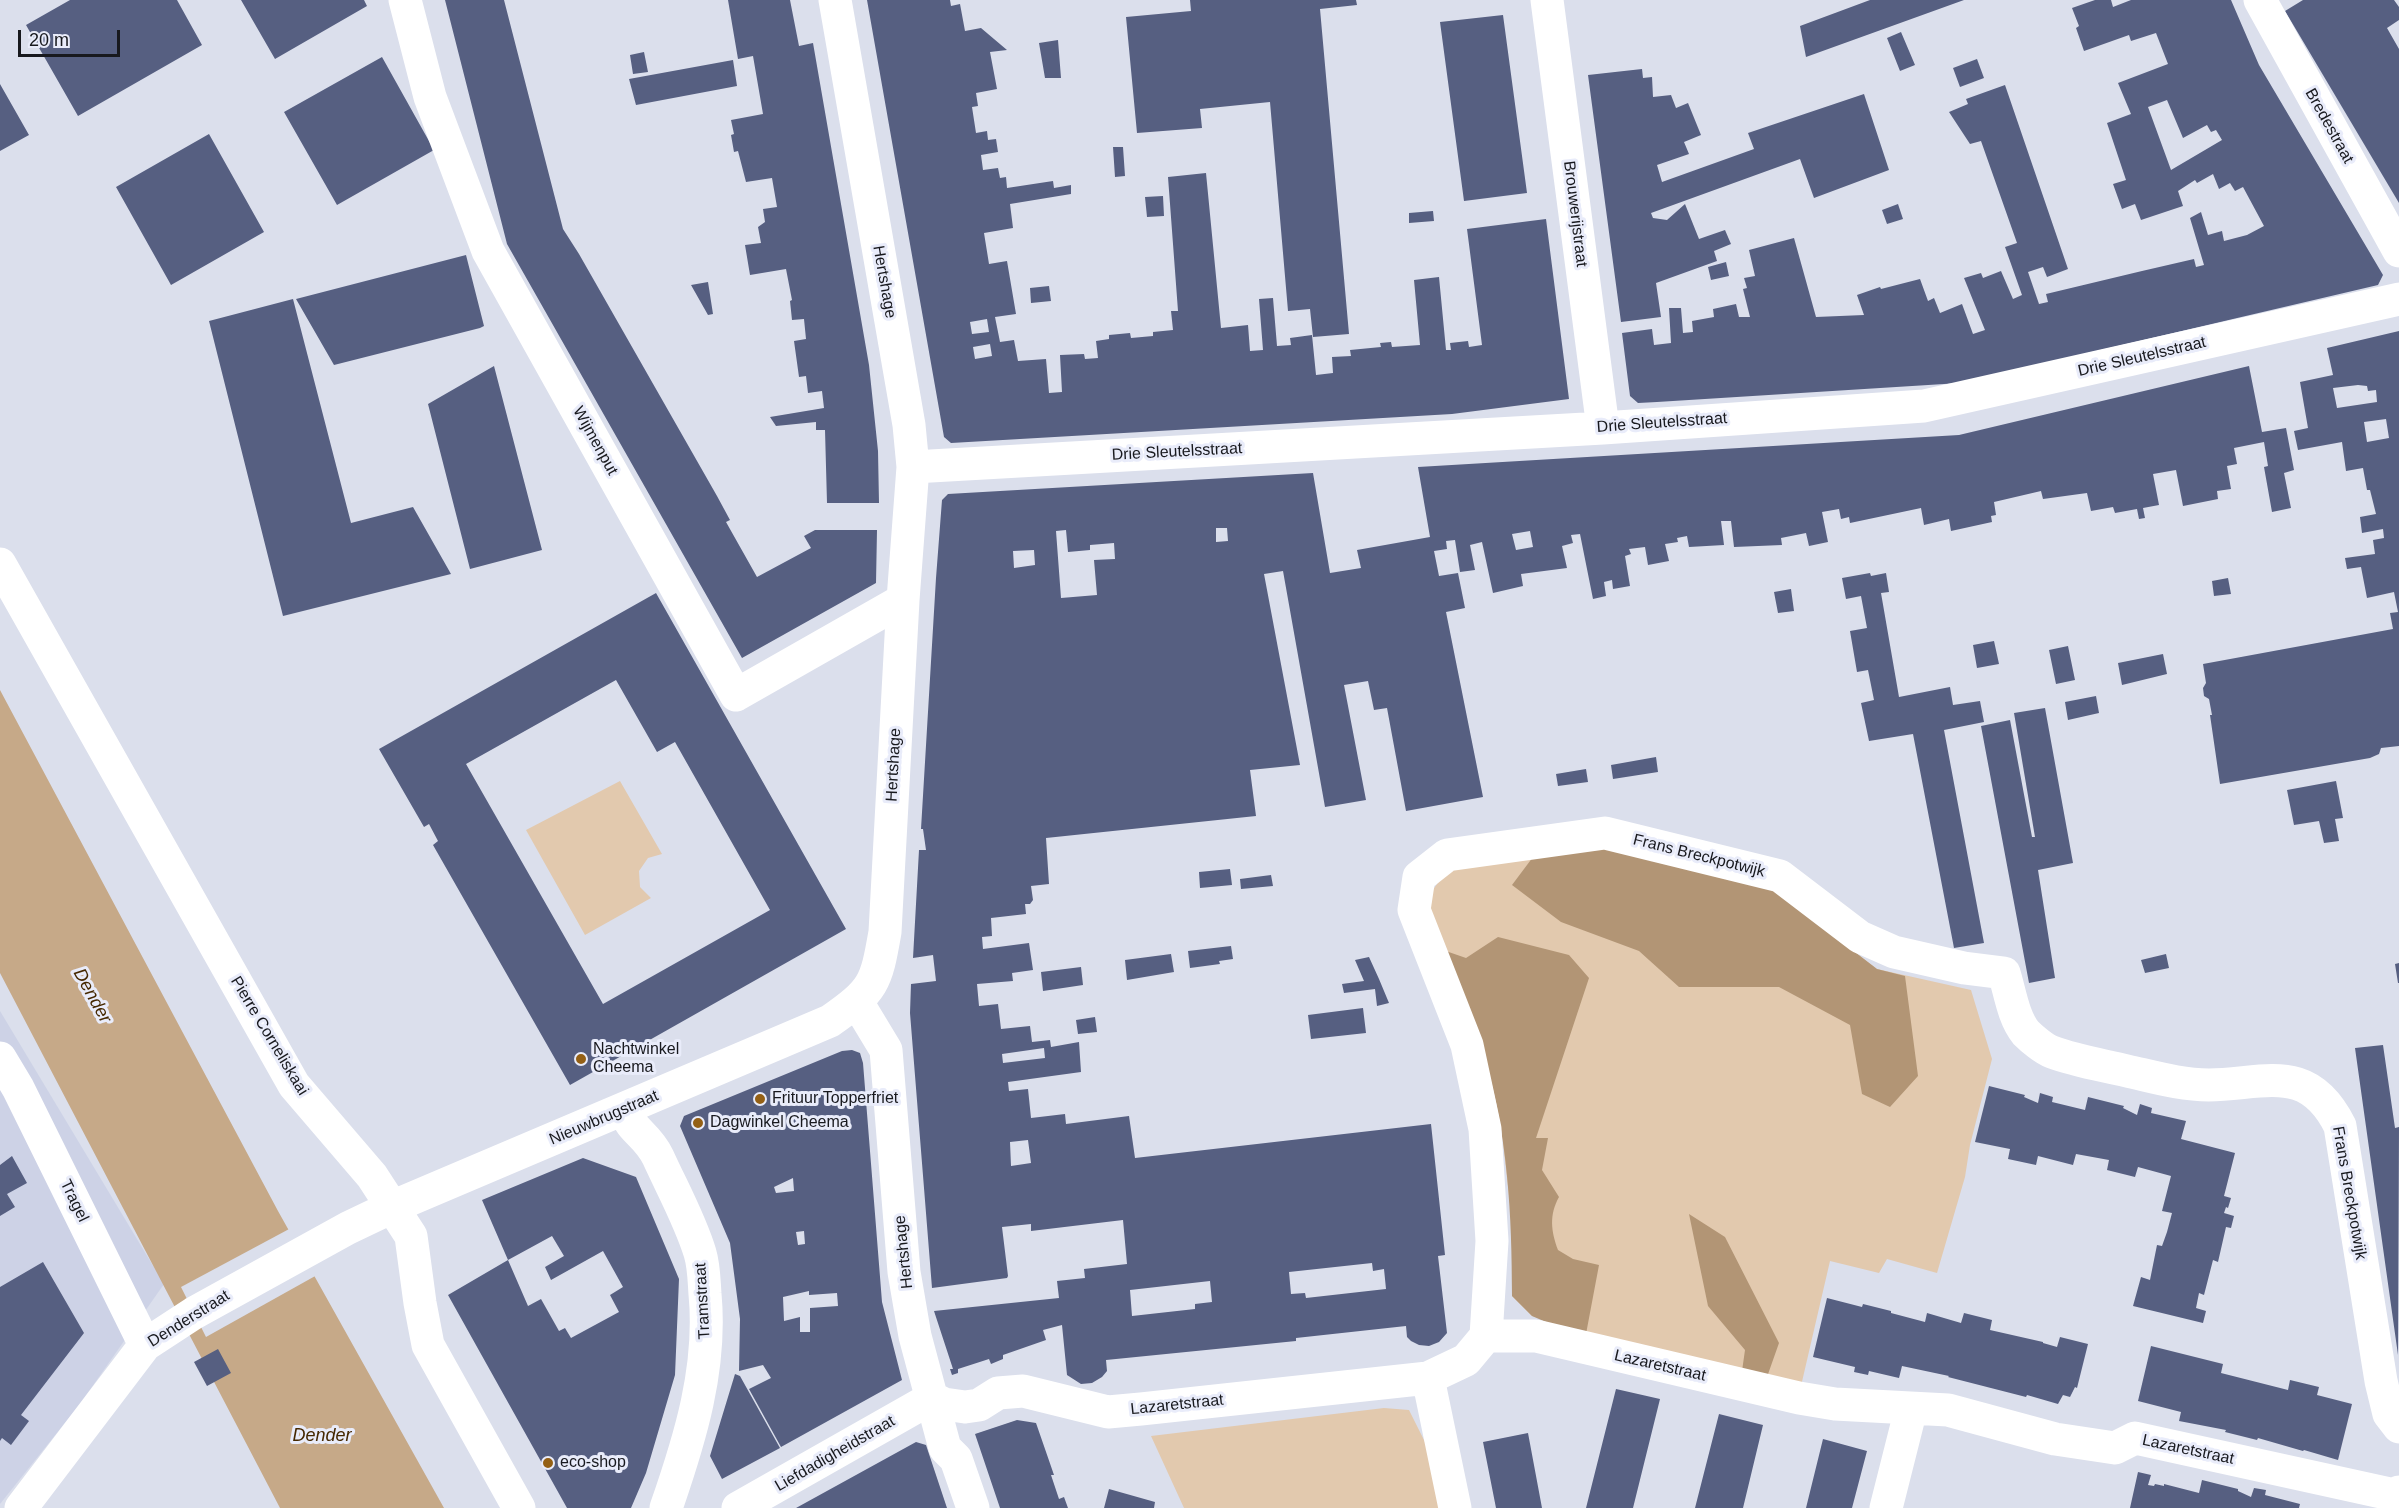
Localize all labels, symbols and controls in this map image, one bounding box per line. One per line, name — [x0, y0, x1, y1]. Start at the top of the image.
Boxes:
scale bar — [21, 18, 123, 56]
text: 20 m — [29, 30, 69, 50]
street label: Bredestraat — [2301, 85, 2357, 167]
street label: Brouwerijstraat — [1559, 160, 1591, 268]
street label: Hertshage — [868, 244, 900, 320]
street label: Drie Sleutelsstraat — [2076, 333, 2208, 381]
street label: Wijmenput — [568, 403, 622, 479]
street label: Drie Sleutelsstraat — [1596, 409, 1728, 437]
street label: Drie Sleutelsstraat — [1111, 439, 1243, 465]
street label: Hertshage — [882, 728, 906, 802]
street label: Frans Breckpotwijk — [1631, 830, 1767, 882]
water label: Dender — [68, 965, 116, 1027]
street label: Pierre Corneliskaai — [226, 973, 312, 1099]
place label: Nachtwinkel Cheema — [593, 1040, 679, 1078]
marker: Nachtwinkel Cheema — [574, 1052, 588, 1066]
street label: Nieuwbrugstraat — [547, 1086, 661, 1150]
place label: Frituur Topperfriet — [772, 1089, 898, 1109]
marker: Frituur Topperfriet — [753, 1092, 767, 1106]
place label: Dagwinkel Cheema — [710, 1113, 849, 1133]
marker: Dagwinkel Cheema — [691, 1116, 705, 1130]
street label: Frans Breckpotwijk — [2328, 1125, 2370, 1261]
street label: Tragel — [56, 1177, 92, 1225]
street label: Hertshage — [891, 1214, 917, 1290]
street label: Tramstraat — [691, 1262, 715, 1340]
street label: Denderstraat — [145, 1286, 233, 1352]
street label: Lazaretstraat — [1612, 1346, 1708, 1386]
street label: Lazaretstraat — [1130, 1391, 1224, 1419]
street label: Liefdadigheidstraat — [772, 1412, 898, 1496]
water label: Dender — [292, 1425, 352, 1447]
street label: Lazaretstraat — [2140, 1431, 2236, 1469]
place label: eco-shop — [560, 1453, 626, 1473]
marker: eco-shop — [541, 1456, 555, 1470]

